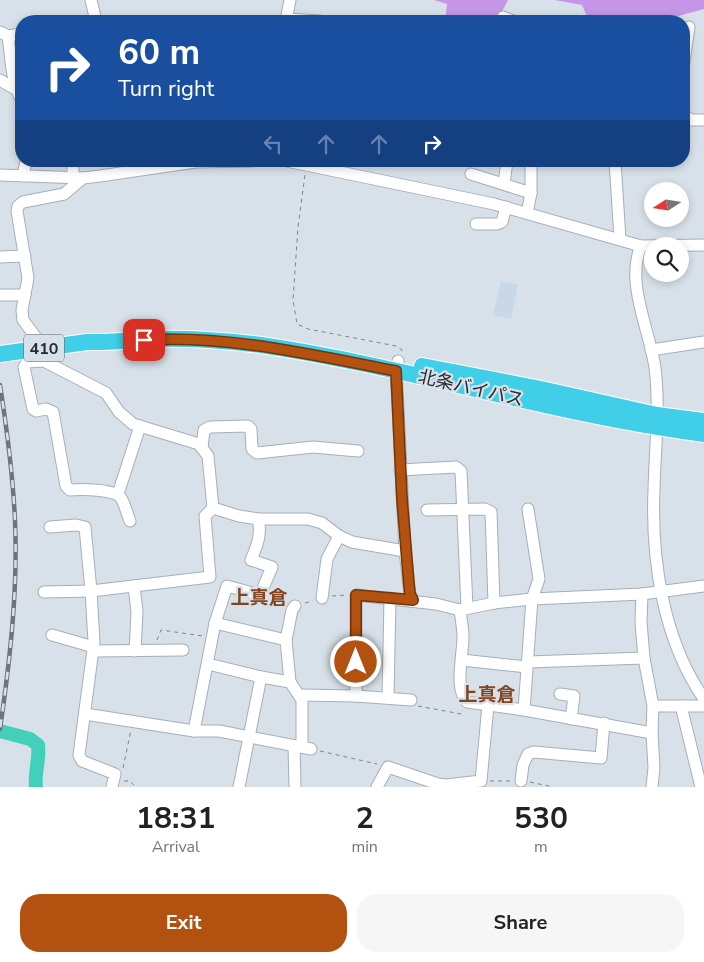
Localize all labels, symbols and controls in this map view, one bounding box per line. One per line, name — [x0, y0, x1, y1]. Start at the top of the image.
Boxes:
text: 60 m — [118, 29, 200, 76]
icon: right — [35, 35, 100, 100]
text: Turn right — [118, 74, 214, 104]
icon: left — [259, 130, 287, 158]
icon: ahead — [312, 130, 340, 158]
icon: ahead — [365, 130, 393, 158]
icon: right — [418, 130, 446, 158]
north arrow — [644, 182, 689, 228]
map controls — [644, 182, 689, 282]
button: search — [644, 237, 689, 282]
pin — [123, 319, 165, 361]
icon: arrive — [130, 326, 158, 354]
road number: 410 — [24, 334, 64, 362]
street label: 北条バイパス — [416, 364, 526, 412]
district label: 上真倉 — [230, 585, 288, 611]
position arrow — [329, 635, 381, 687]
district label: 上真倉 — [458, 682, 516, 708]
text: 18:31 — [136, 798, 215, 839]
text: 2 — [356, 798, 374, 839]
text: 530 — [514, 798, 568, 839]
text: Arrival — [152, 836, 200, 858]
text: min — [351, 836, 378, 858]
text: m — [534, 836, 548, 858]
button: Exit — [20, 894, 347, 952]
button: Share — [357, 894, 684, 952]

